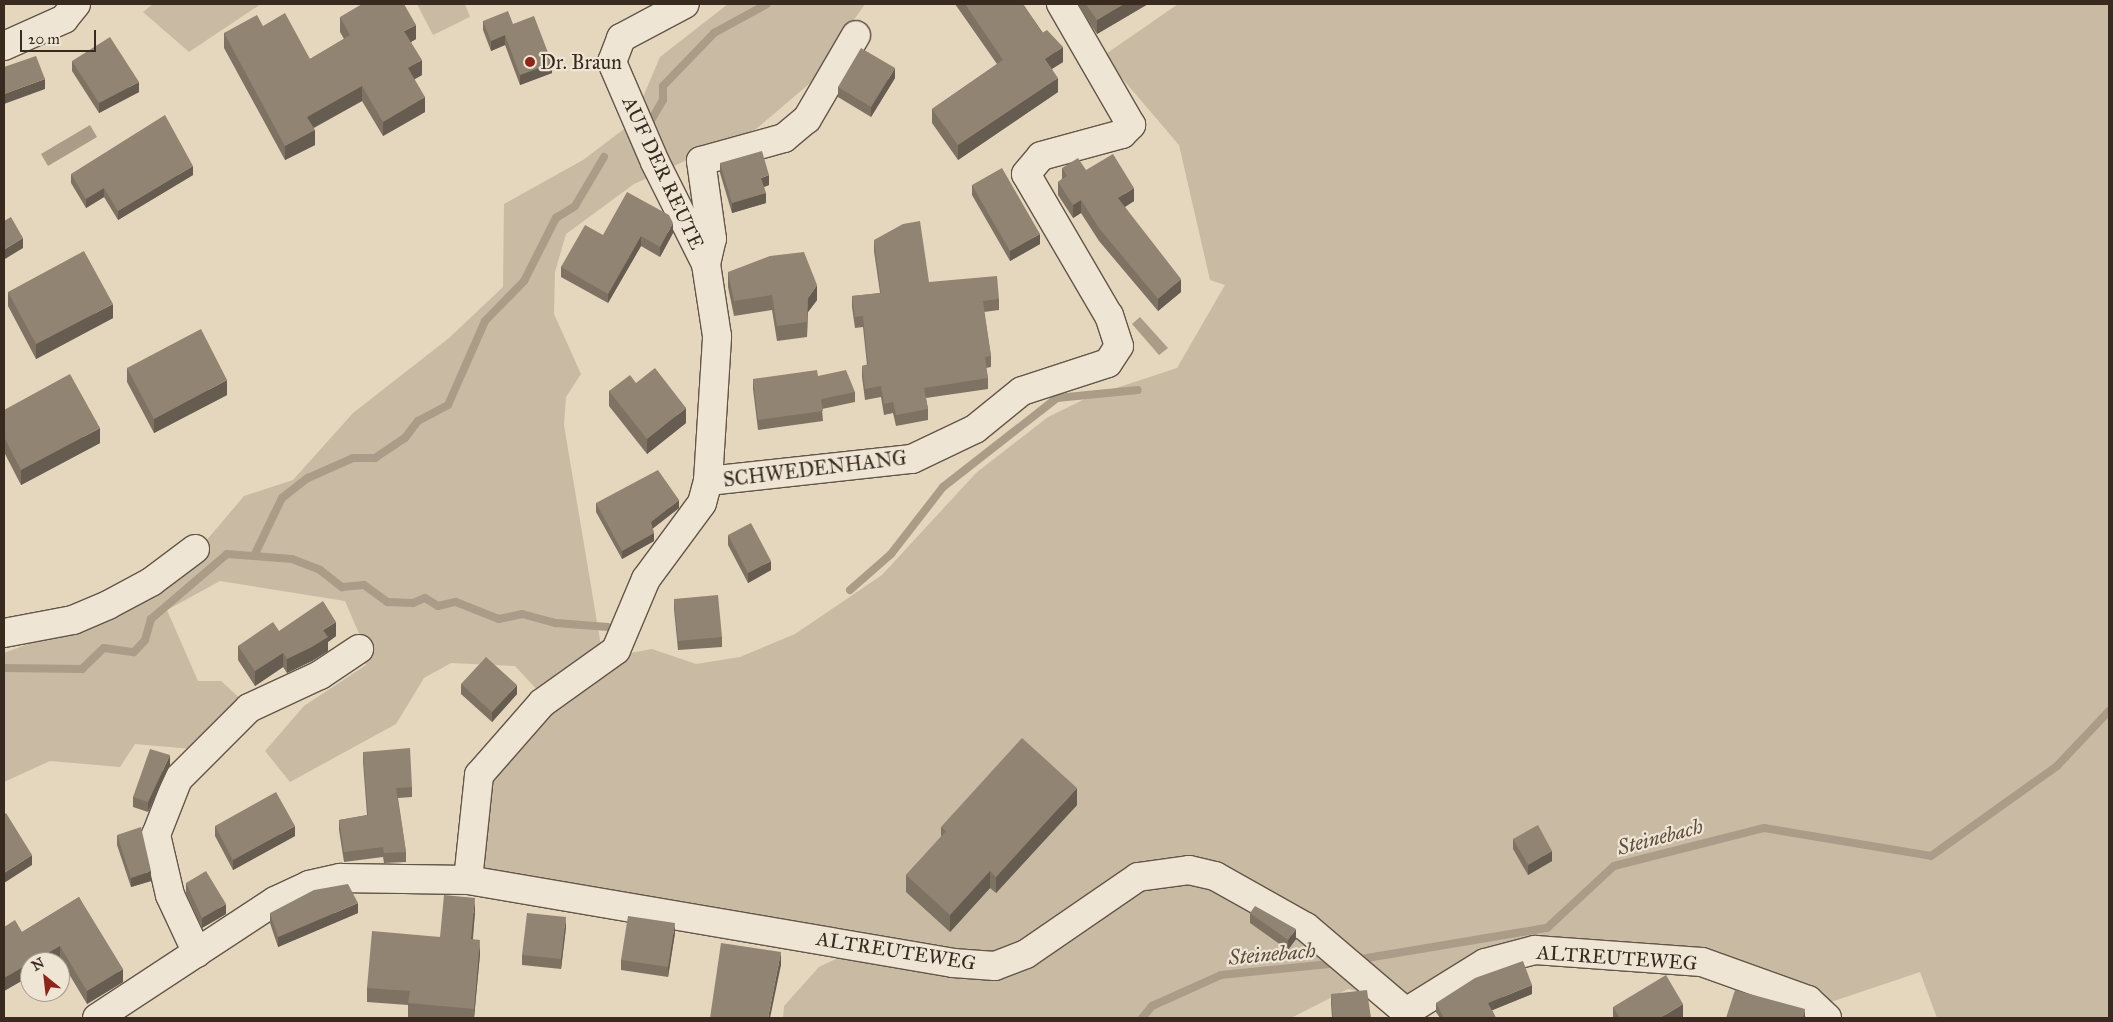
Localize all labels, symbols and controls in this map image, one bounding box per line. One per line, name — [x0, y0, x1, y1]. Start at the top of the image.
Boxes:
scale bar — [22, 20, 99, 52]
text: 20 m — [28, 30, 60, 48]
place label: Dr. Braun — [540, 50, 622, 74]
marker: Dr. Braun — [524, 56, 536, 68]
street label: AUF DER REUTE — [617, 93, 709, 253]
street label: SCHWEDENHANG — [722, 446, 908, 492]
water label: Steinebach — [1614, 814, 1706, 860]
street label: ALTREUTEWEG — [815, 927, 977, 975]
water label: Steinebach — [1227, 938, 1317, 970]
street label: ALTREUTEWEG — [1536, 940, 1698, 976]
north arrow — [20, 952, 70, 1002]
text: N — [29, 954, 47, 975]

